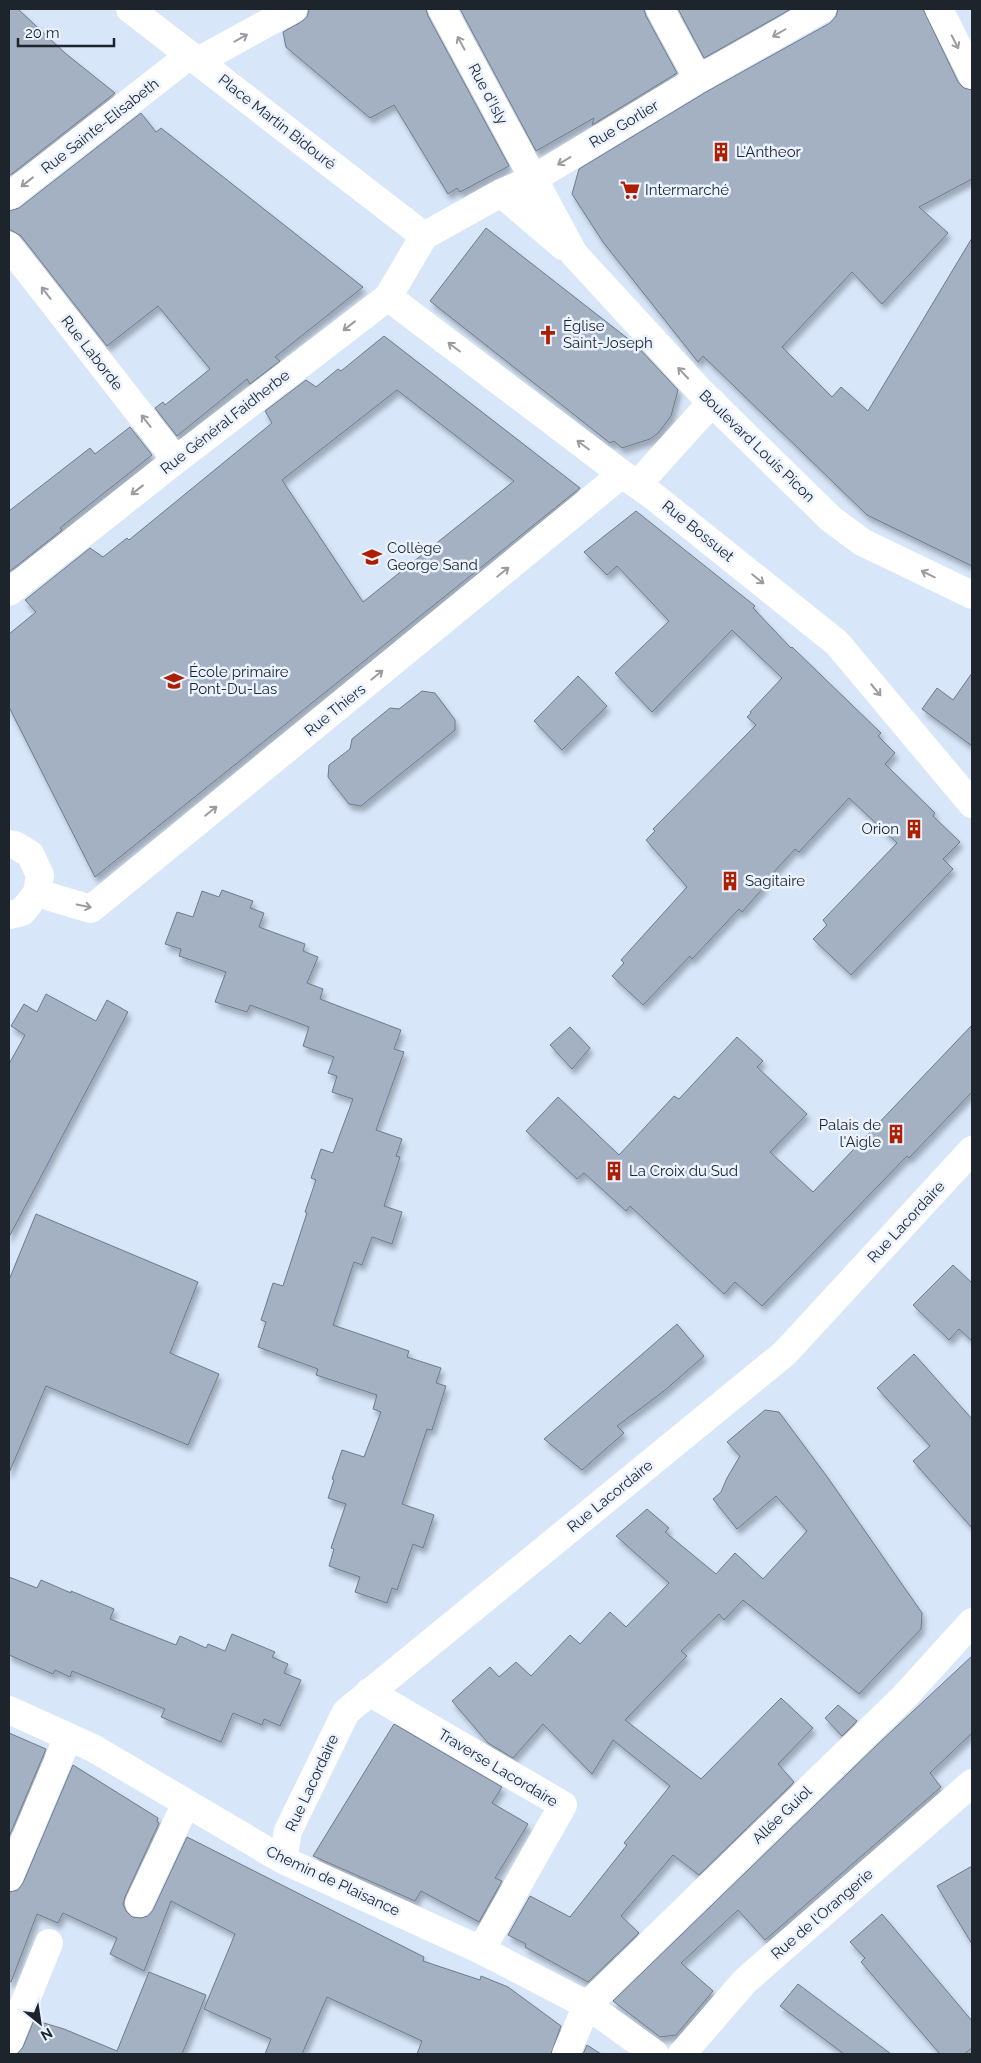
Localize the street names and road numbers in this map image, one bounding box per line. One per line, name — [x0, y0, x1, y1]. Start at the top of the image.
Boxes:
street label: Rue d'Isly — [464, 60, 512, 128]
street label: Place Martin Bidouré — [215, 71, 339, 174]
street label: Rue Sainte-Elisabeth — [38, 75, 162, 177]
street label: Rue Gorlier — [586, 96, 663, 152]
street label: Rue Laborde — [57, 312, 127, 394]
street label: Rue Général Faidherbe — [157, 366, 293, 478]
street label: Boulevard Louis Picon — [695, 386, 819, 506]
street label: Rue Bossuet — [658, 497, 738, 565]
street label: Rue Thiers — [301, 680, 369, 740]
street label: Rue Lacordaire — [864, 1177, 948, 1266]
street label: Rue Lacordaire — [564, 1456, 657, 1536]
street label: Traverse Lacordaire — [435, 1725, 561, 1811]
street label: Rue Lacordaire — [282, 1731, 342, 1834]
street label: Allée Guiol — [749, 1782, 816, 1848]
street label: Chemin de Plaisance — [263, 1842, 403, 1920]
street label: Rue de l'Orangerie — [767, 1865, 877, 1963]

